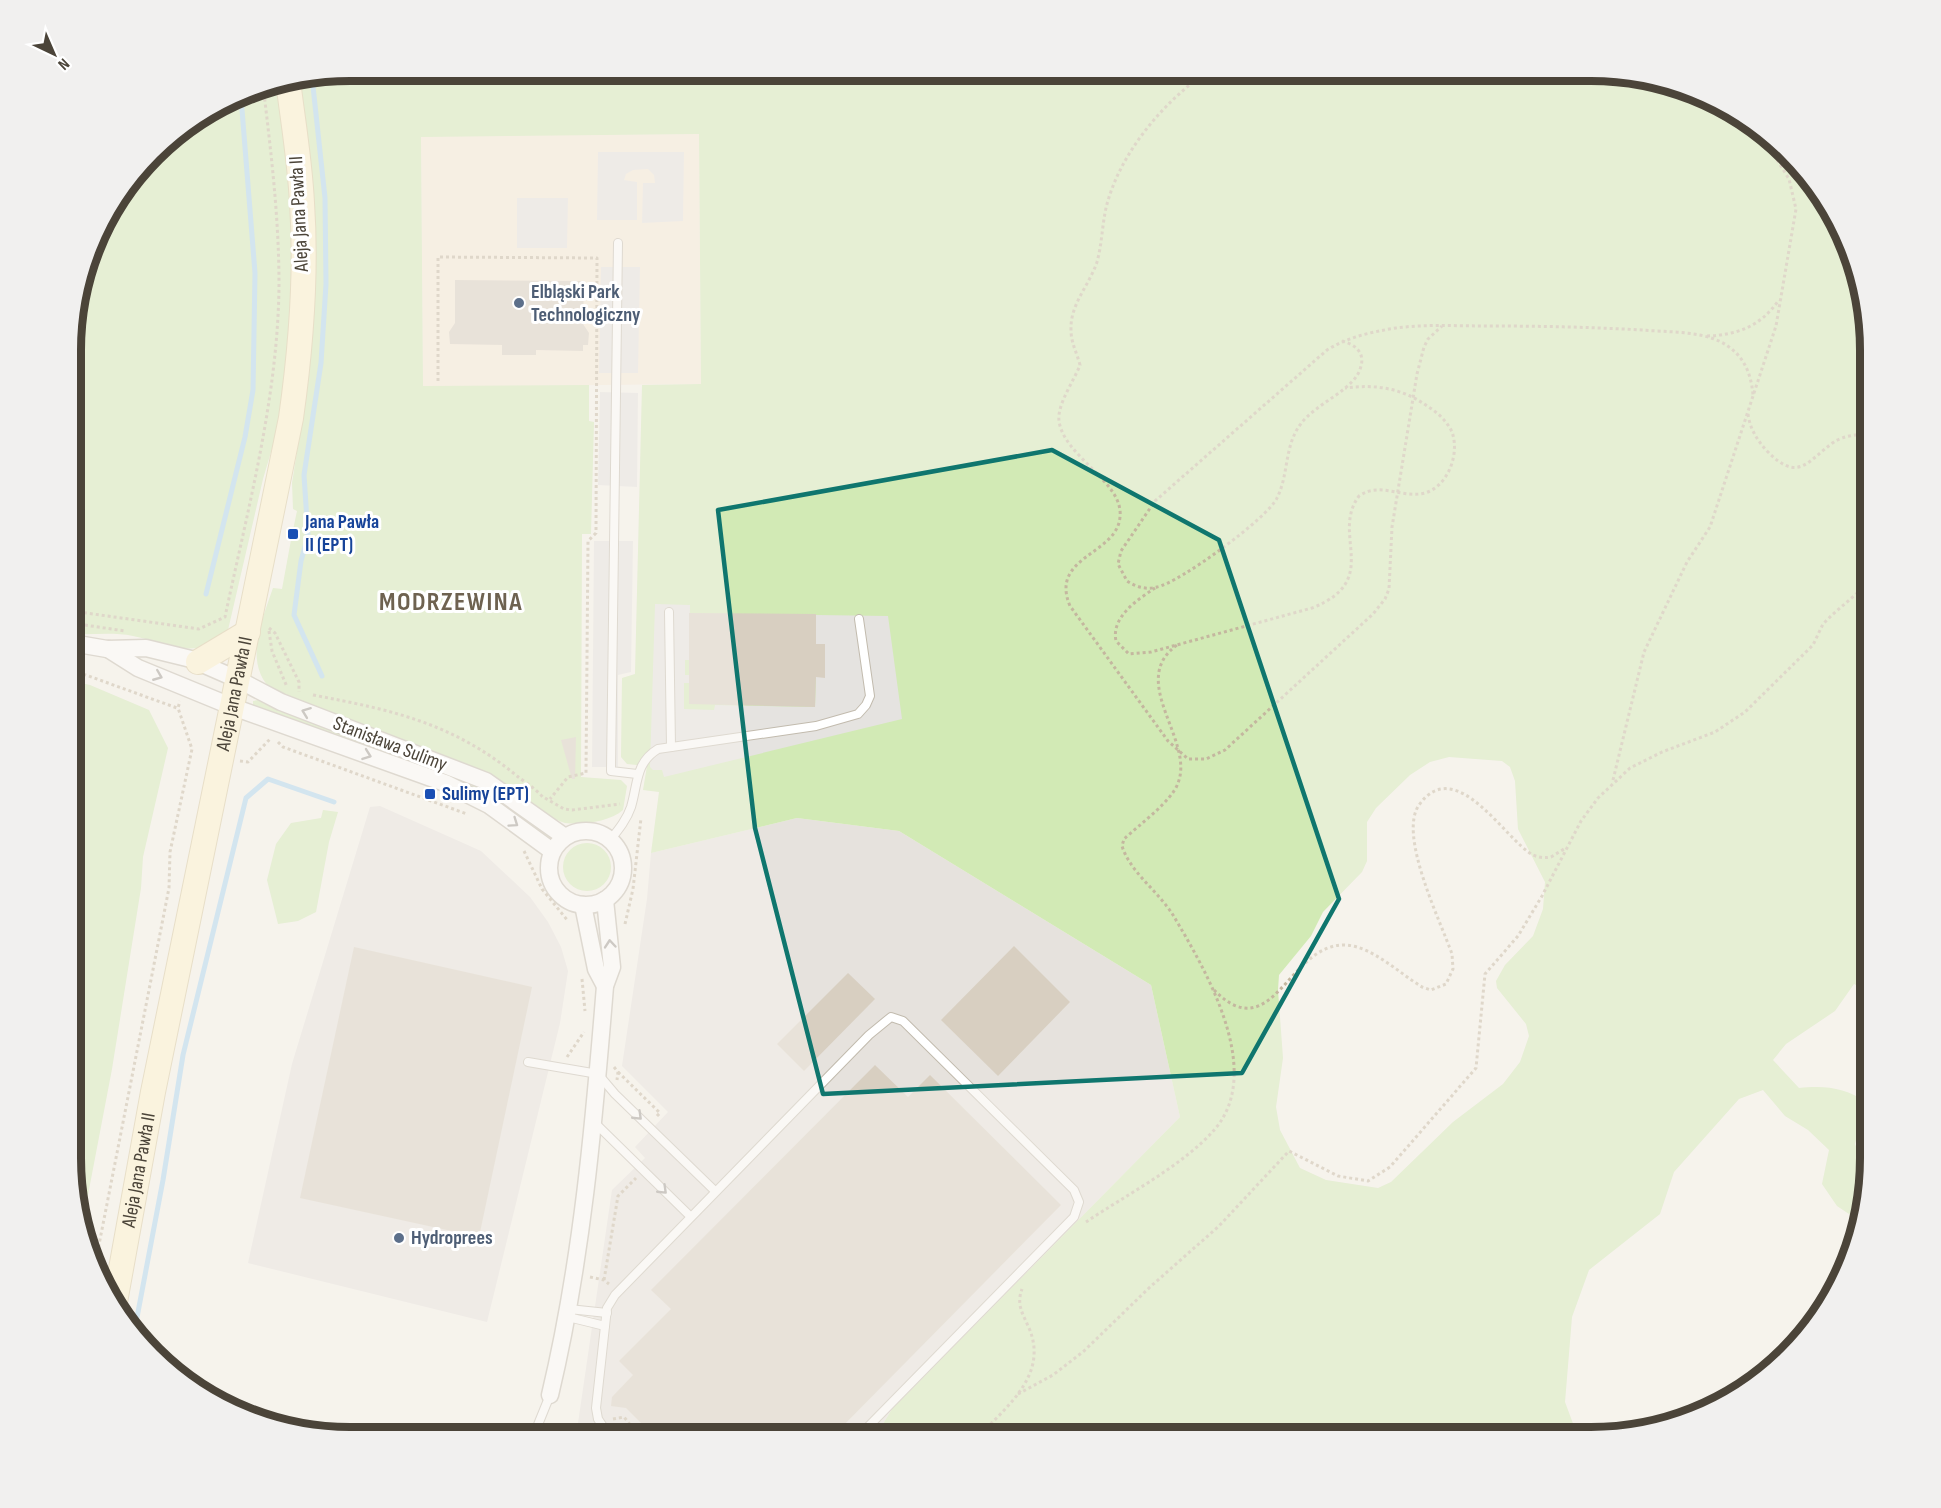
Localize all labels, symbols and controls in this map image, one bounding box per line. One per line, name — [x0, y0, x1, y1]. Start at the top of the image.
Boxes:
north arrow — [24, 24, 84, 84]
text: N — [54, 54, 73, 74]
street label: Aleja Jana Pawła II — [284, 155, 314, 274]
place label: Elbląski Park Technologiczny — [531, 280, 641, 327]
marker: Elbląski Park Technologiczny — [512, 296, 526, 310]
place label: Jana Pawła II (EPT) — [304, 510, 379, 557]
marker: Jana Pawła II (EPT) — [286, 527, 300, 541]
district label: MODRZEWINA — [379, 587, 523, 618]
street label: Aleja Jana Pawła II — [211, 634, 258, 754]
one-way arrow — [152, 669, 163, 681]
one-way arrow — [301, 707, 312, 719]
street label: Stanisława Sulimy — [330, 711, 451, 777]
one-way arrow — [361, 748, 372, 761]
place label: Sulimy (EPT) — [442, 782, 529, 806]
marker: Sulimy (EPT) — [423, 787, 437, 801]
one-way arrow — [507, 816, 518, 827]
one-way arrow — [604, 939, 617, 948]
one-way arrow — [631, 1109, 642, 1120]
street label: Aleja Jana Pawła II — [117, 1111, 161, 1230]
one-way arrow — [657, 1183, 667, 1194]
place label: Hydroprees — [411, 1226, 493, 1250]
marker: Hydroprees — [392, 1231, 406, 1245]

